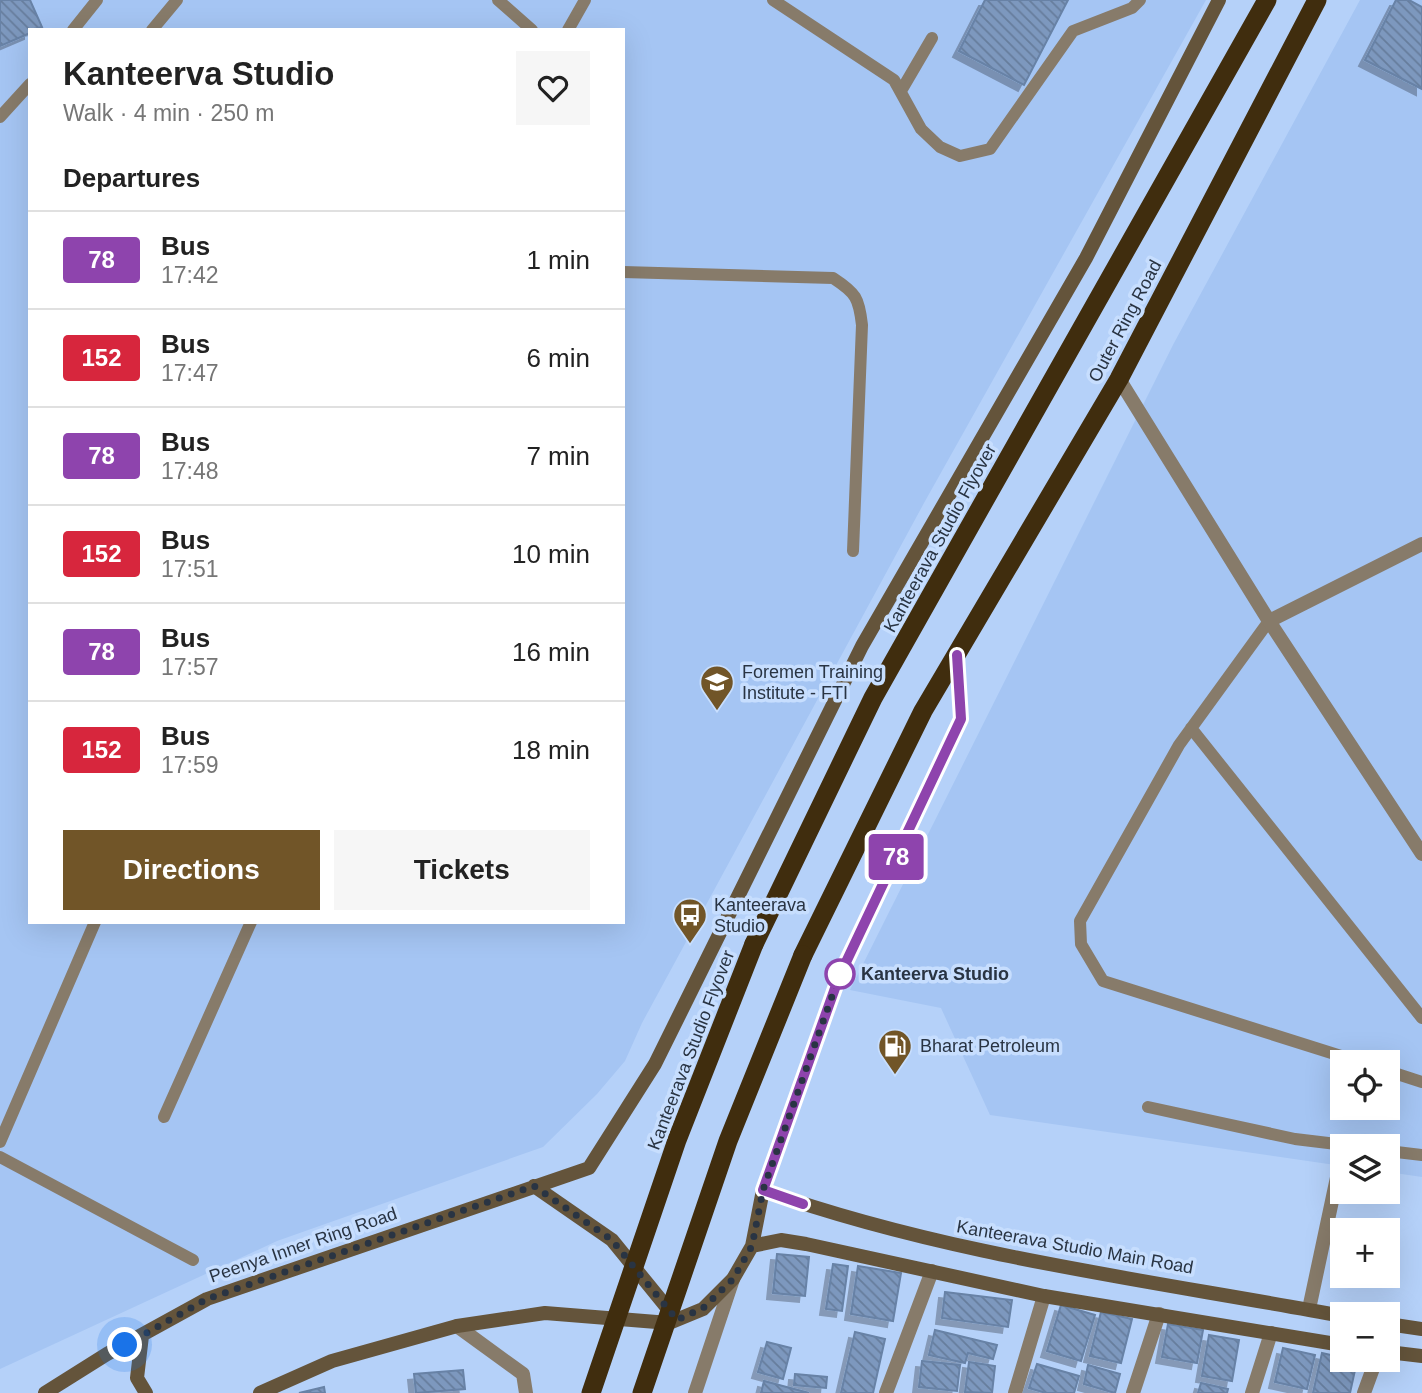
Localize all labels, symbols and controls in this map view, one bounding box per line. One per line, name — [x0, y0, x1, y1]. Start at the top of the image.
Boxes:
button: heart — [516, 51, 590, 125]
text: Kanteerva Studio — [63, 55, 334, 92]
text: Walk · 4 min · 250 m — [63, 100, 274, 126]
text: Departures — [63, 163, 200, 193]
text: Bus — [161, 231, 210, 261]
text: 1 min — [526, 245, 590, 275]
text: 78 — [88, 246, 115, 273]
street label: Outer Ring Road — [1084, 257, 1166, 385]
text: 17:42 — [161, 262, 219, 288]
text: Bus — [161, 329, 210, 359]
text: 6 min — [526, 343, 590, 373]
text: 152 — [81, 344, 122, 371]
text: 17:47 — [161, 360, 219, 386]
text: Bus — [161, 427, 210, 457]
street label: Kanteerava Studio Flyover — [880, 440, 1000, 636]
text: 7 min — [526, 441, 590, 471]
text: 78 — [88, 442, 115, 469]
text: 17:48 — [161, 458, 219, 484]
text: Bus — [161, 525, 210, 555]
text: 10 min — [512, 539, 590, 569]
text: 152 — [81, 540, 122, 567]
text: 17:51 — [161, 556, 219, 582]
text: Bus — [161, 623, 210, 653]
text: 16 min — [512, 637, 590, 667]
text: 78 — [88, 638, 115, 665]
text: 17:57 — [161, 654, 219, 680]
place label: Foremen Training Institute - FTI — [742, 662, 883, 703]
school or university icon: Foremen Training Institute - FTI — [698, 663, 736, 712]
text: Bus — [161, 721, 210, 751]
text: 18 min — [512, 735, 590, 765]
text: 152 — [81, 736, 122, 763]
text: 17:59 — [161, 752, 219, 778]
button: Directions — [63, 830, 320, 910]
button: Tickets — [334, 830, 590, 910]
line badge: 78 — [864, 834, 928, 880]
text: 78 — [883, 843, 909, 870]
place label: Kanteerava Studio — [714, 895, 807, 936]
bus stop icon: Kanteerava Studio — [671, 896, 709, 945]
street label: Kanteerava Studio Flyover — [644, 947, 738, 1153]
marker: Kanteerva Studio — [825, 959, 855, 989]
place label: Kanteerva Studio — [861, 964, 1009, 984]
fuel station icon: Bharat Petroleum — [876, 1027, 914, 1076]
place label: Bharat Petroleum — [920, 1036, 1060, 1056]
map controls — [1330, 1050, 1400, 1372]
button: locate — [1330, 1050, 1400, 1120]
button: layers — [1330, 1134, 1400, 1204]
street label: Peenya Inner Ring Road — [207, 1203, 399, 1287]
street label: Kanteerava Studio Main Road — [955, 1216, 1195, 1278]
button: + — [1330, 1218, 1400, 1288]
button: − — [1330, 1302, 1400, 1372]
your location — [107, 1327, 142, 1362]

